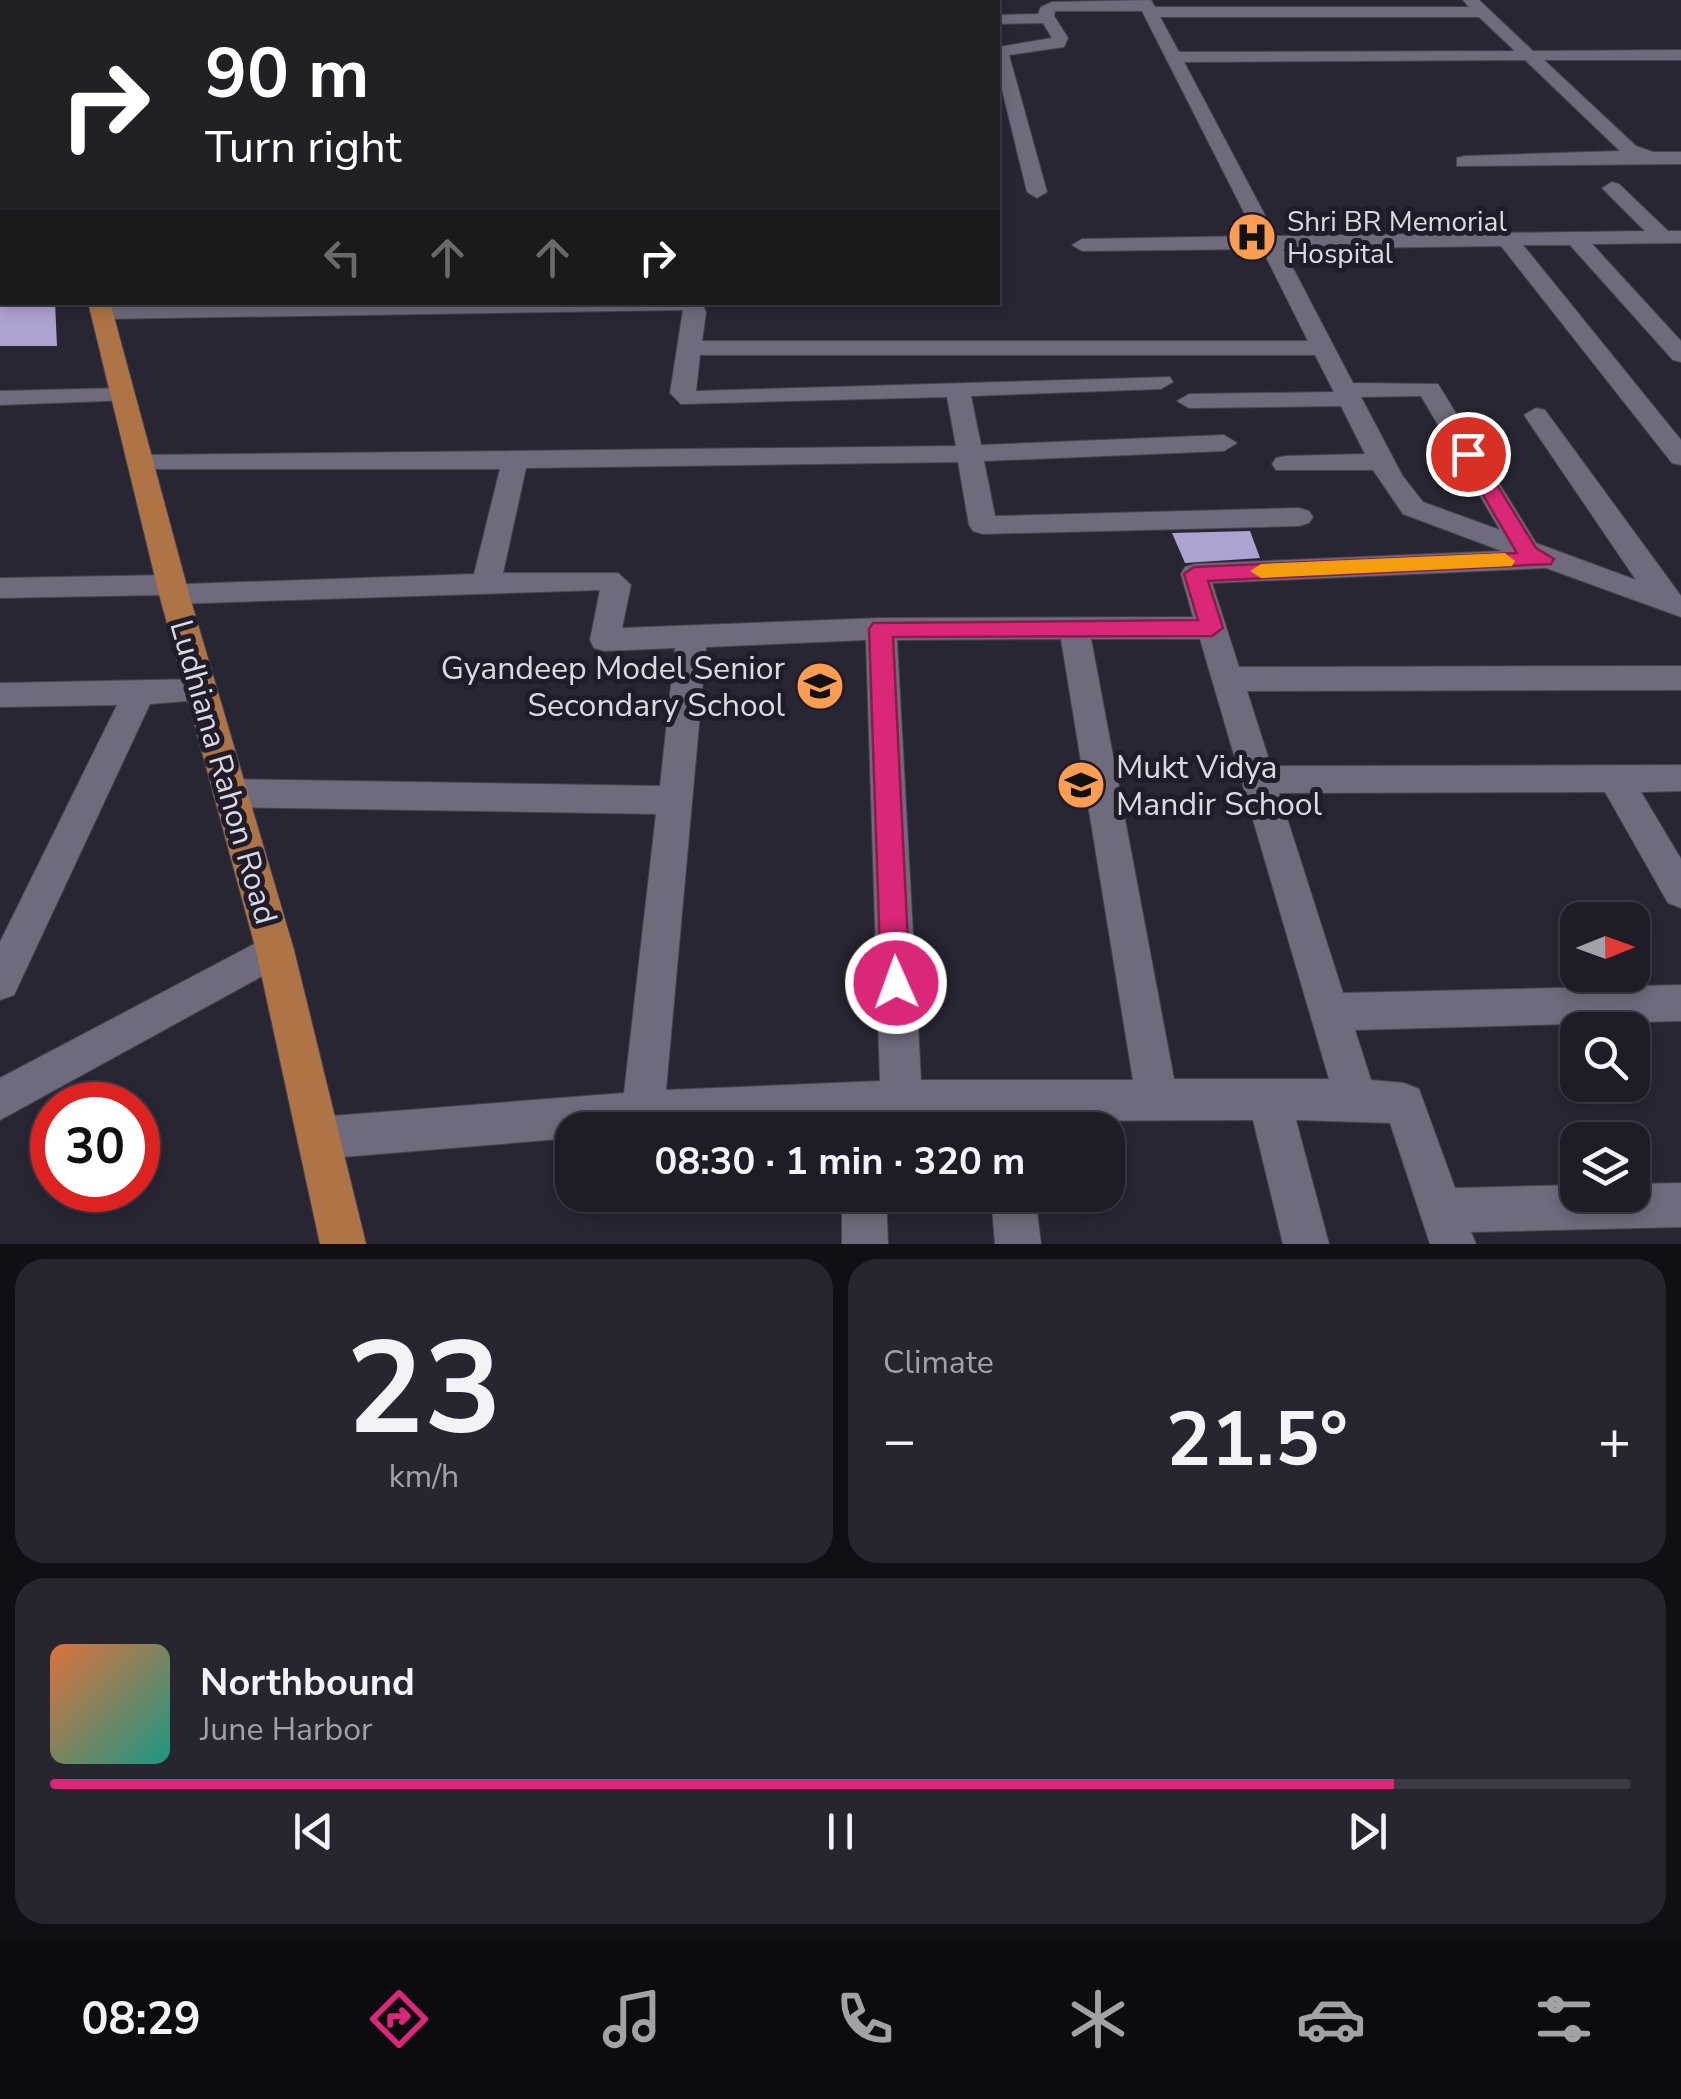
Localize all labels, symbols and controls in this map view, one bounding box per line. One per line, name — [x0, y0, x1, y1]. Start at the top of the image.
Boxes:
text: 90 m — [205, 26, 369, 122]
icon: right — [40, 40, 170, 170]
text: Turn right — [205, 117, 402, 178]
place label: Shri BR Memorial Hospital — [1287, 203, 1507, 273]
hospital icon: Shri BR Memorial Hospital — [1226, 211, 1278, 263]
icon: left — [315, 230, 370, 285]
icon: ahead — [420, 230, 475, 285]
icon: ahead — [525, 230, 580, 285]
icon: right — [630, 230, 685, 285]
pin — [1426, 412, 1511, 497]
icon: arrive — [1441, 427, 1496, 482]
street label: Ludhiana Rahon Road — [159, 615, 288, 929]
place label: Gyandeep Model Senior Secondary School — [441, 647, 786, 727]
school or university icon: Gyandeep Model Senior Secondary School — [794, 660, 846, 712]
place label: Mukt Vidya Mandir School — [1116, 746, 1323, 826]
school or university icon: Mukt Vidya Mandir School — [1055, 759, 1107, 811]
north arrow — [1560, 902, 1650, 992]
map controls — [1560, 902, 1650, 1212]
position arrow — [844, 931, 948, 1035]
button: search — [1560, 1012, 1650, 1102]
speed limit sign: 30 — [30, 1082, 160, 1212]
button: layers — [1560, 1122, 1650, 1212]
text: 08:30 · 1 min · 320 m — [655, 1136, 1025, 1187]
text: 23 — [346, 1301, 502, 1478]
text: Climate — [883, 1341, 994, 1384]
text: 21.5° — [1166, 1389, 1348, 1491]
text: − — [883, 1403, 916, 1478]
text: + — [1598, 1403, 1631, 1478]
text: km/h — [389, 1455, 459, 1498]
text: Northbound — [200, 1657, 415, 1708]
text: June Harbor — [200, 1708, 372, 1751]
icon: previous — [286, 1804, 341, 1859]
icon: pause — [813, 1804, 868, 1859]
icon: next — [1340, 1804, 1395, 1859]
icon: directions — [364, 1984, 434, 2054]
icon: music — [597, 1984, 667, 2054]
icon: phone — [830, 1984, 900, 2054]
icon: climate — [1063, 1984, 1133, 2054]
icon: car — [1296, 1984, 1366, 2054]
icon: filters — [1529, 1984, 1599, 2054]
text: 08:29 — [82, 1989, 201, 2050]

